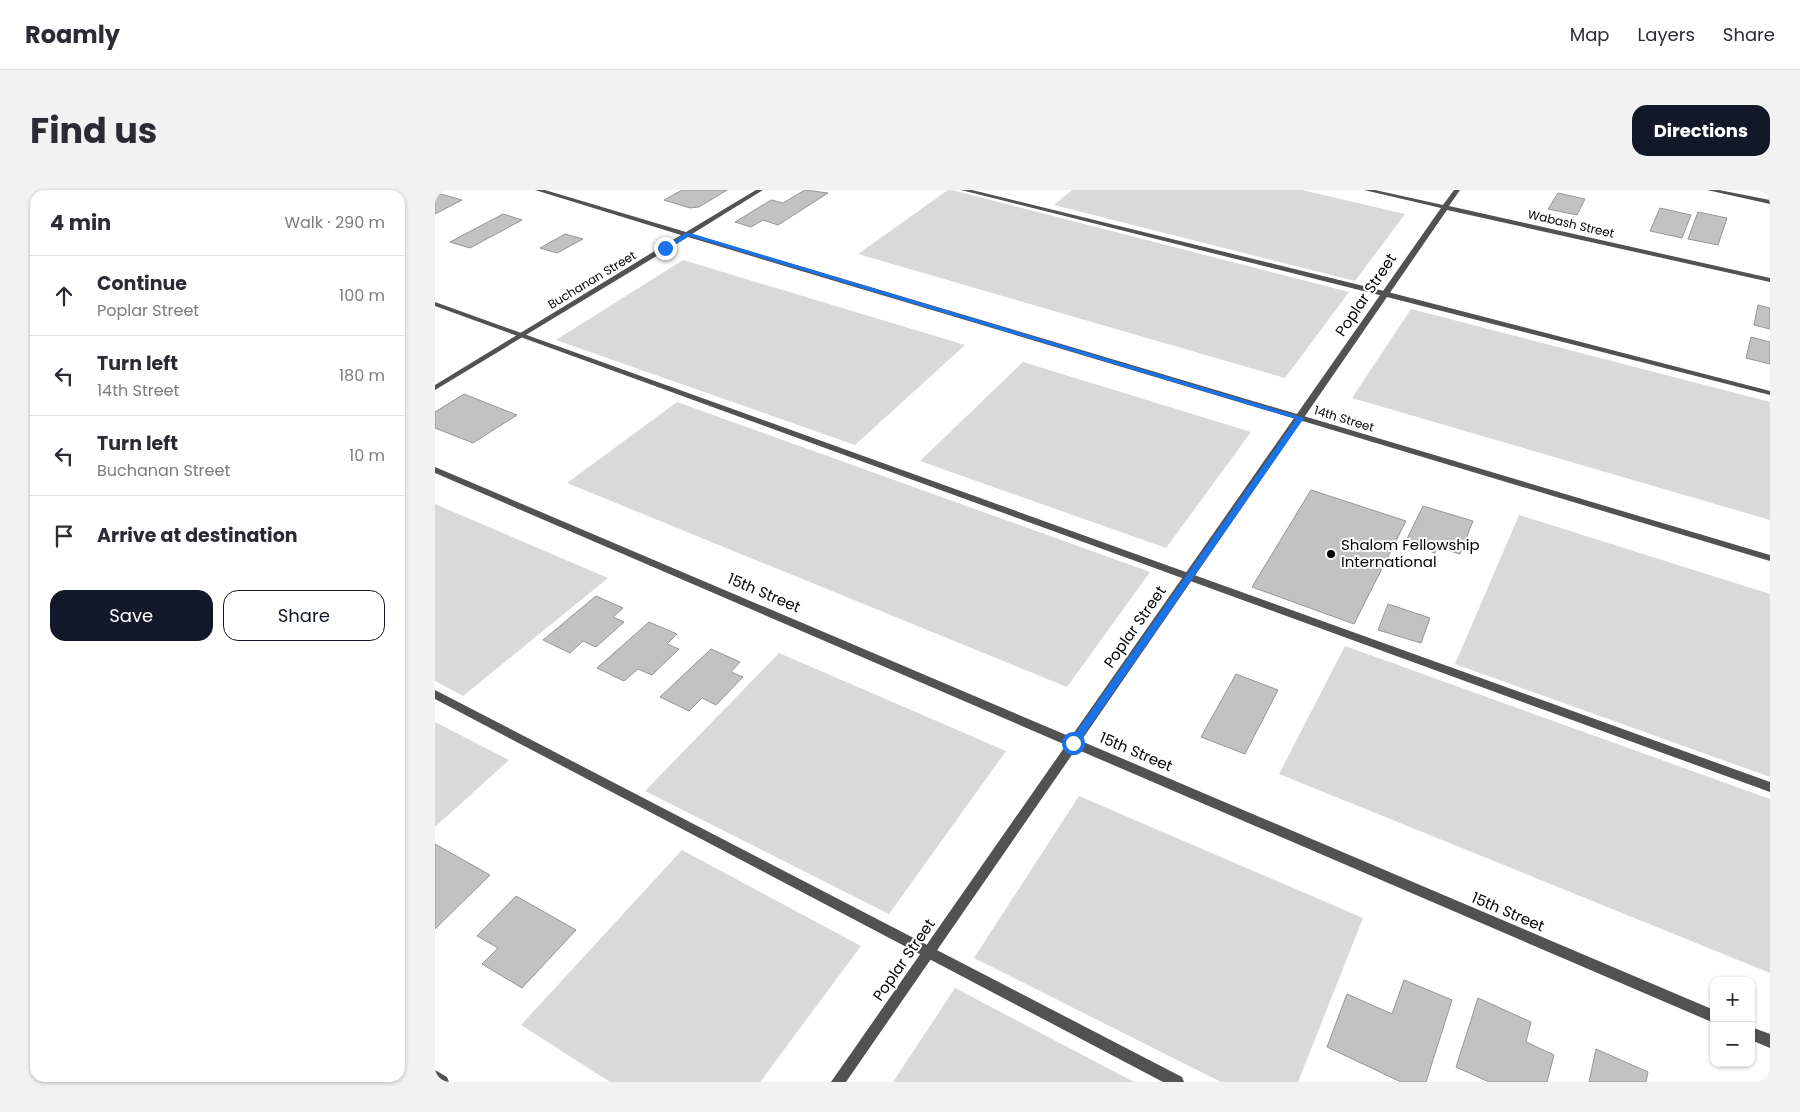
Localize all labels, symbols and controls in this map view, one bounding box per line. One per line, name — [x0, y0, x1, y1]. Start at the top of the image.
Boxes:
text: Roamly — [25, 18, 120, 51]
text: Map — [1570, 22, 1610, 47]
text: Layers — [1638, 22, 1695, 47]
text: Share — [1723, 22, 1775, 47]
button: Directions — [1632, 105, 1770, 156]
text: Find us — [30, 106, 157, 155]
street label: Wabash Street — [1526, 205, 1616, 242]
text: 4 min — [50, 208, 111, 237]
text: Walk · 290 m — [284, 211, 385, 234]
route end — [654, 237, 677, 260]
street label: Buchanan Street — [545, 247, 639, 313]
street label: Poplar Street — [1330, 249, 1401, 340]
text: Continue — [97, 270, 187, 297]
icon: ahead — [50, 282, 78, 310]
text: 100 m — [339, 284, 385, 307]
text: Poplar Street — [97, 299, 199, 322]
text: Turn left — [97, 350, 178, 377]
icon: left — [50, 362, 78, 390]
text: 180 m — [339, 364, 385, 387]
text: 14th Street — [97, 379, 179, 402]
street label: 14th Street — [1312, 401, 1376, 436]
text: Turn left — [97, 430, 178, 457]
icon: left — [50, 442, 78, 470]
text: 10 m — [349, 444, 385, 467]
text: Buchanan Street — [97, 459, 230, 482]
icon: arrive — [50, 522, 78, 550]
text: Arrive at destination — [97, 522, 298, 549]
place label: Shalom Fellowship International — [1341, 534, 1480, 572]
marker: Shalom Fellowship International — [1325, 548, 1337, 560]
street label: 15th Street — [725, 568, 804, 617]
street label: Poplar Street — [1099, 581, 1171, 672]
button: Save — [50, 590, 213, 641]
button: Share — [223, 590, 385, 641]
street label: 15th Street — [1097, 727, 1176, 776]
route start — [1062, 732, 1085, 755]
street label: 15th Street — [1469, 887, 1548, 936]
street label: Poplar Street — [868, 914, 940, 1005]
map controls — [1710, 977, 1755, 1067]
button: + — [1710, 977, 1755, 1022]
button: − — [1710, 1022, 1755, 1067]

